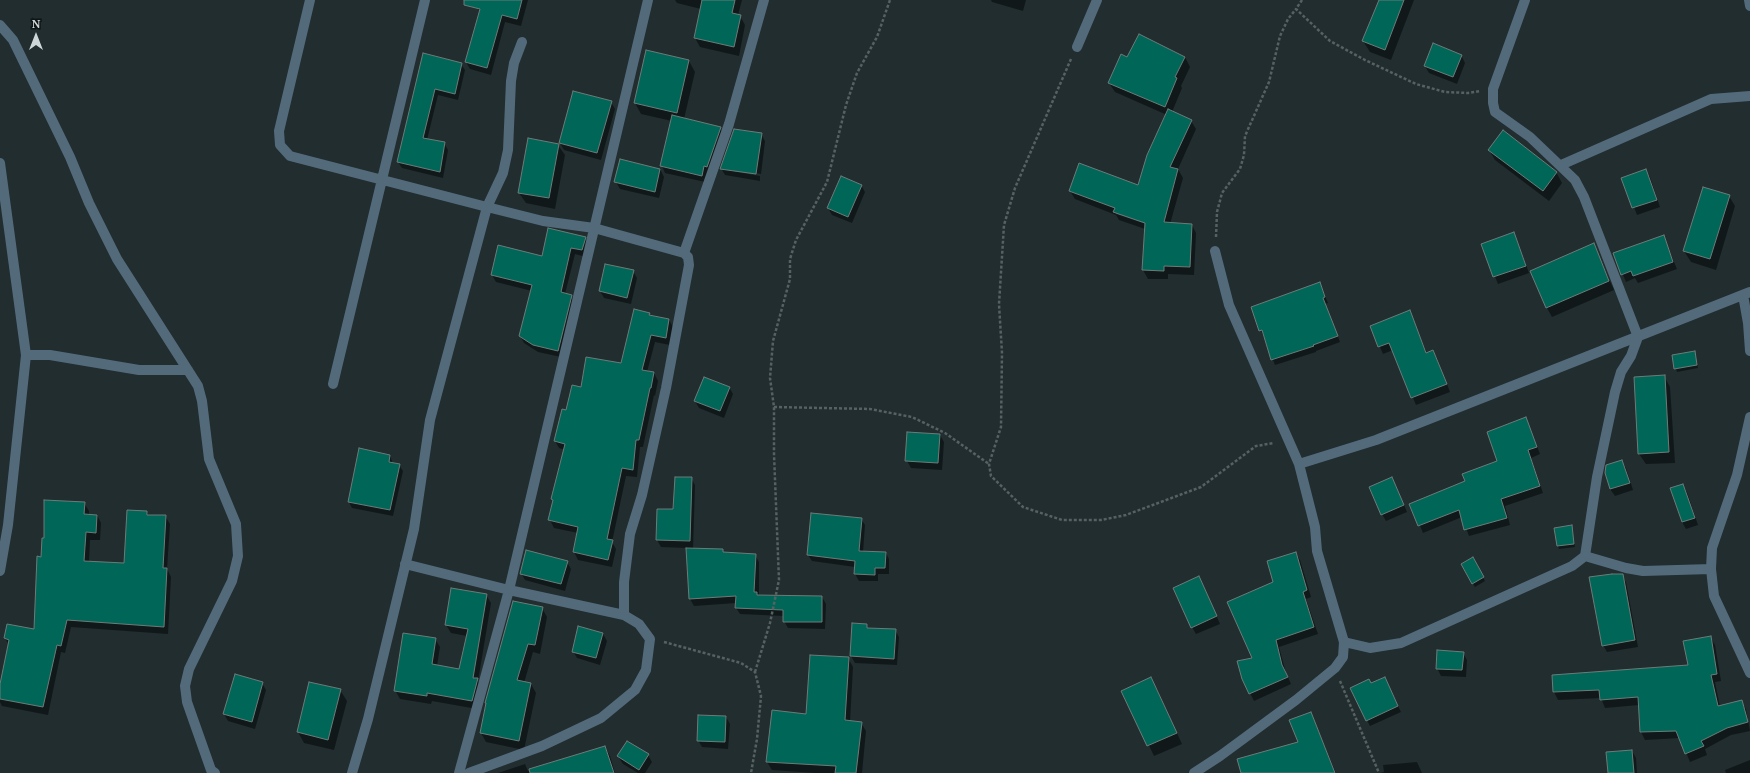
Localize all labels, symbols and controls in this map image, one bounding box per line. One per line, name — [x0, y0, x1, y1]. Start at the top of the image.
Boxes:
north arrow — [16, 16, 56, 56]
text: N — [32, 16, 40, 31]

